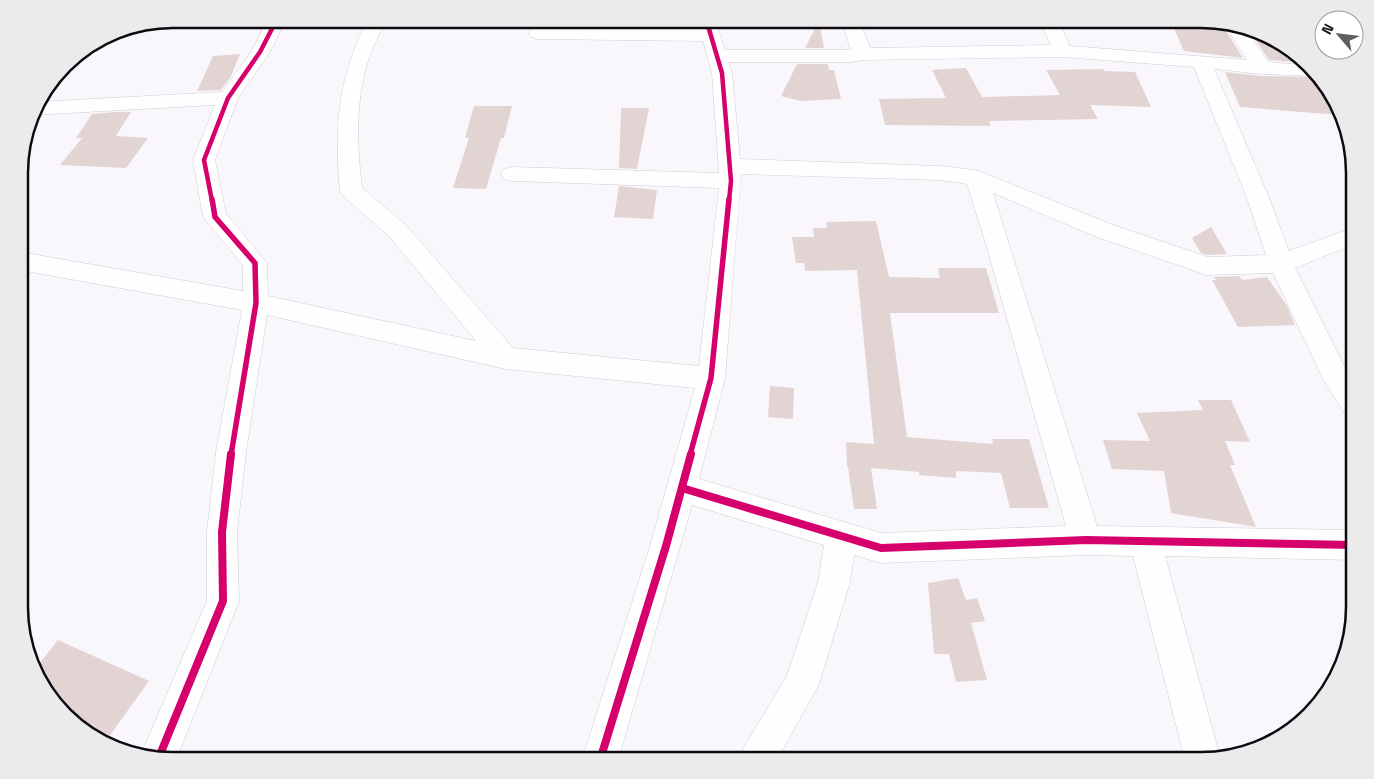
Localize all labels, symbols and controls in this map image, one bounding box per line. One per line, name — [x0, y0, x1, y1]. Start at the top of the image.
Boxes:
north arrow — [1314, 10, 1364, 60]
text: N — [1317, 21, 1338, 37]

